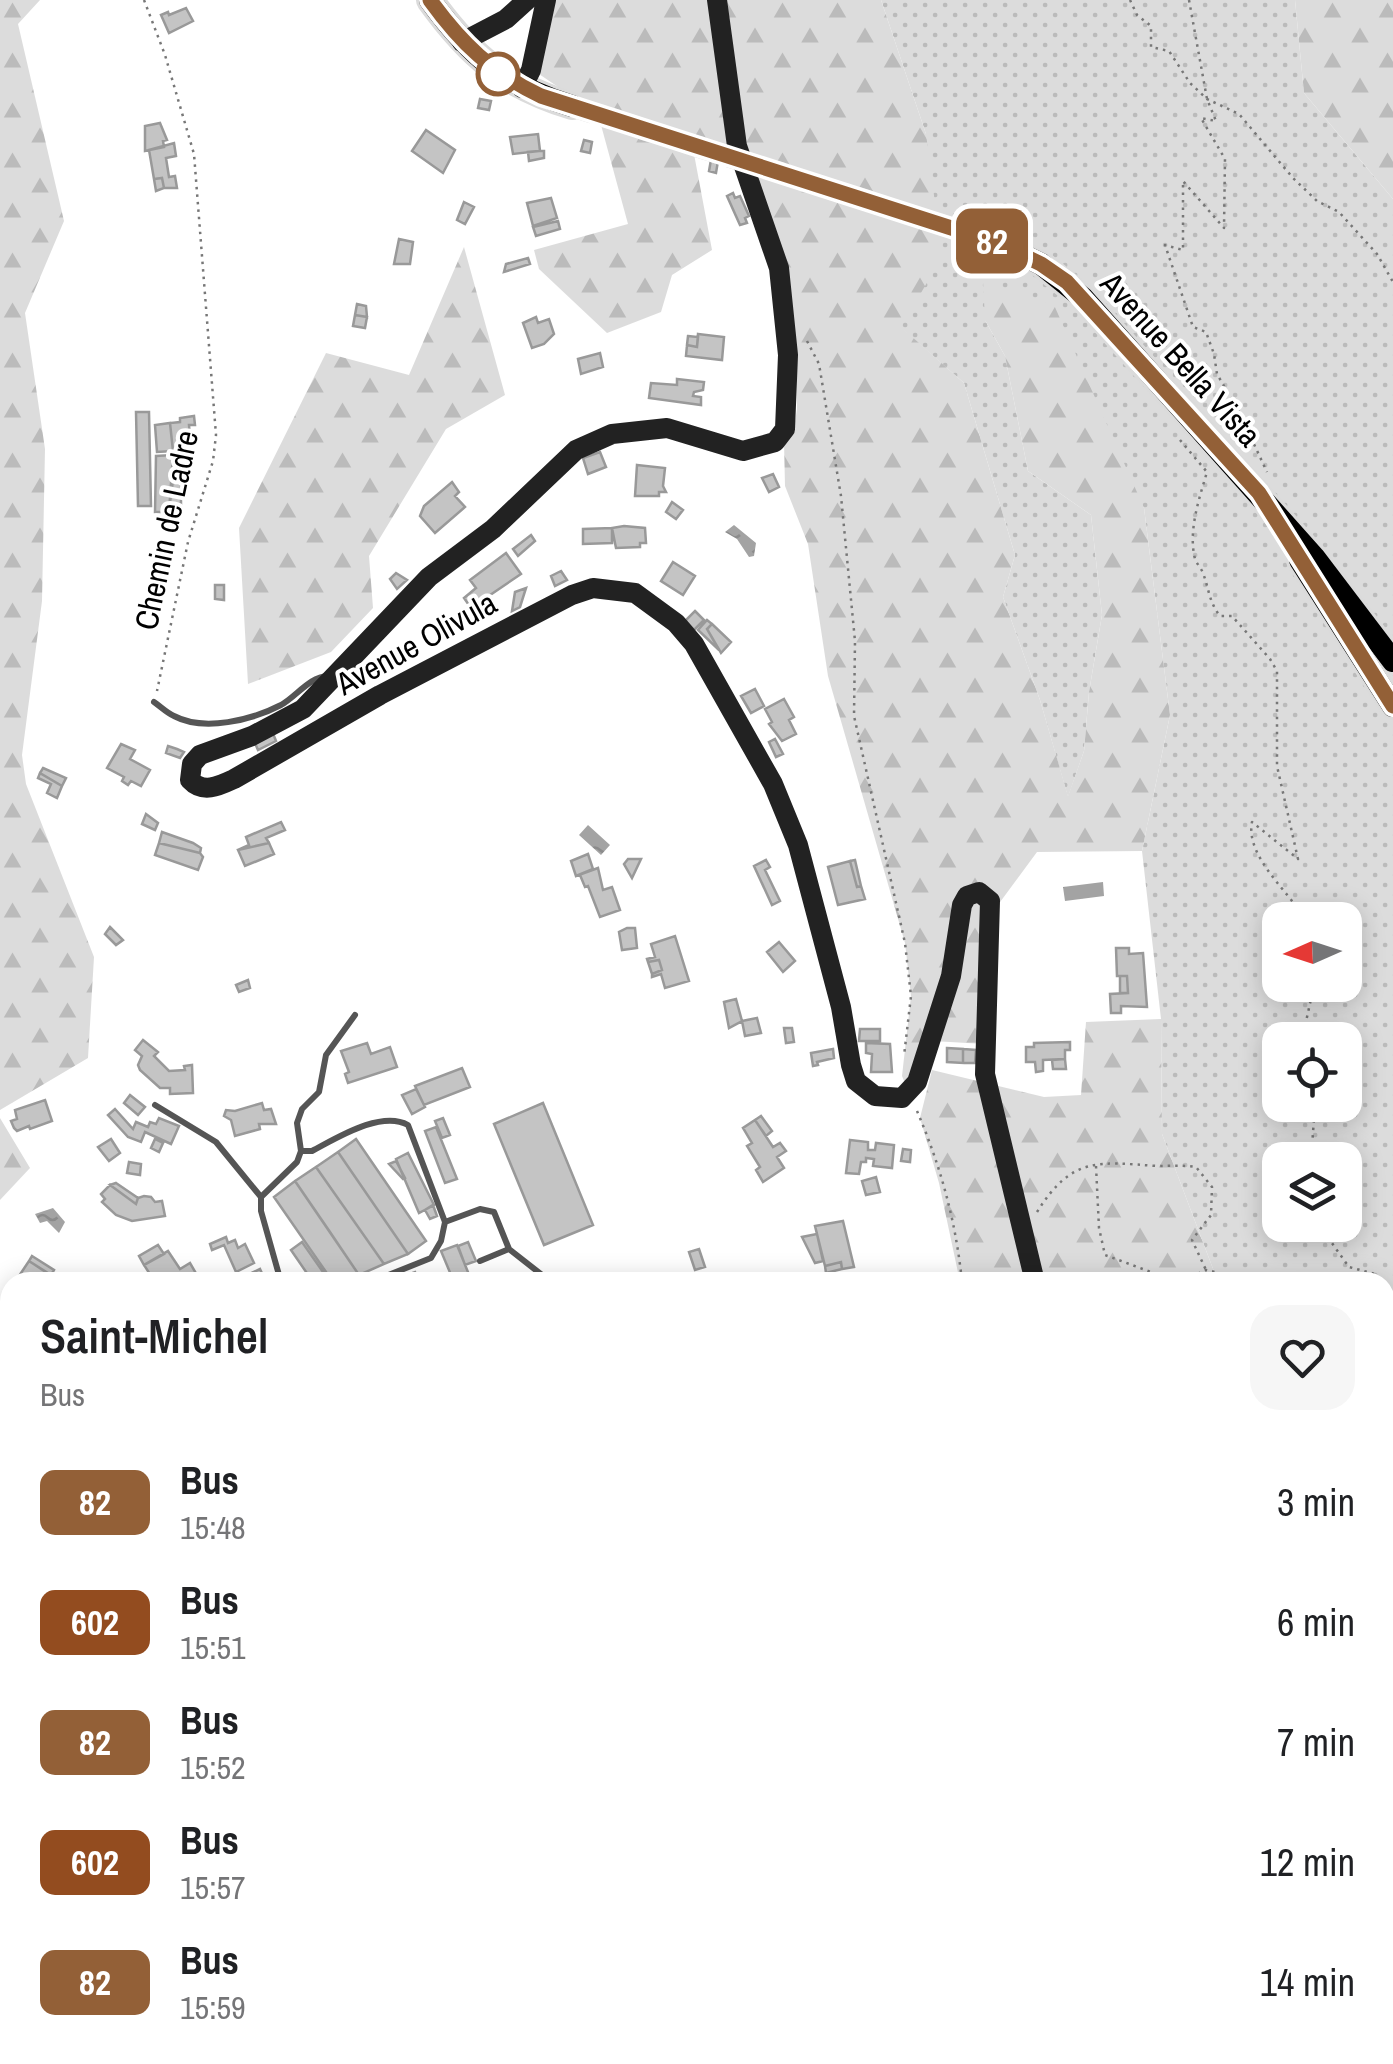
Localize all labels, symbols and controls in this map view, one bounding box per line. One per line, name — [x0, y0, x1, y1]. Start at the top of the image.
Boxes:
unlabelled marker — [477, 53, 519, 95]
line badge: 82 — [947, 208, 1037, 274]
text: 82 — [976, 218, 1008, 265]
street label: Avenue Bella Vista — [1090, 262, 1271, 456]
street label: Chemin de Ladre — [124, 426, 208, 634]
street label: Avenue Olivula — [327, 581, 504, 705]
north arrow — [1262, 902, 1362, 1002]
map controls — [1262, 902, 1362, 1242]
button: locate — [1262, 1022, 1362, 1122]
button: layers — [1262, 1142, 1362, 1242]
text: Saint-Michel — [40, 1303, 268, 1368]
button: heart — [1250, 1305, 1355, 1410]
text: Bus — [40, 1373, 85, 1416]
text: Bus — [180, 1455, 239, 1506]
text: 3 min — [1277, 1477, 1355, 1528]
text: 82 — [79, 1479, 111, 1526]
text: 15:48 — [180, 1506, 246, 1549]
text: Bus — [180, 1575, 239, 1626]
text: 6 min — [1277, 1597, 1355, 1648]
text: 602 — [71, 1599, 119, 1646]
text: 15:51 — [180, 1626, 246, 1669]
text: Bus — [180, 1695, 239, 1746]
text: 7 min — [1277, 1717, 1355, 1768]
text: 82 — [79, 1719, 111, 1766]
text: 15:52 — [180, 1746, 246, 1789]
text: Bus — [180, 1815, 239, 1866]
text: 12 min — [1260, 1837, 1355, 1888]
text: 602 — [71, 1839, 119, 1886]
text: 15:57 — [180, 1866, 246, 1909]
text: Bus — [180, 1935, 239, 1986]
text: 14 min — [1260, 1957, 1355, 2008]
text: 82 — [79, 1959, 111, 2006]
text: 15:59 — [180, 1986, 246, 2029]

